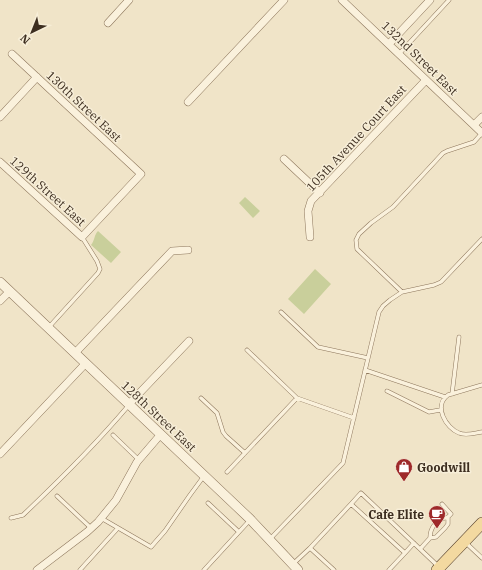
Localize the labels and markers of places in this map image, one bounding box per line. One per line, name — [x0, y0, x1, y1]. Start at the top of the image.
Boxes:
shop icon: Goodwill — [394, 457, 414, 482]
place label: Goodwill — [417, 460, 470, 475]
cafe icon: Cafe Elite — [427, 504, 447, 529]
place label: Cafe Elite — [368, 507, 424, 522]

